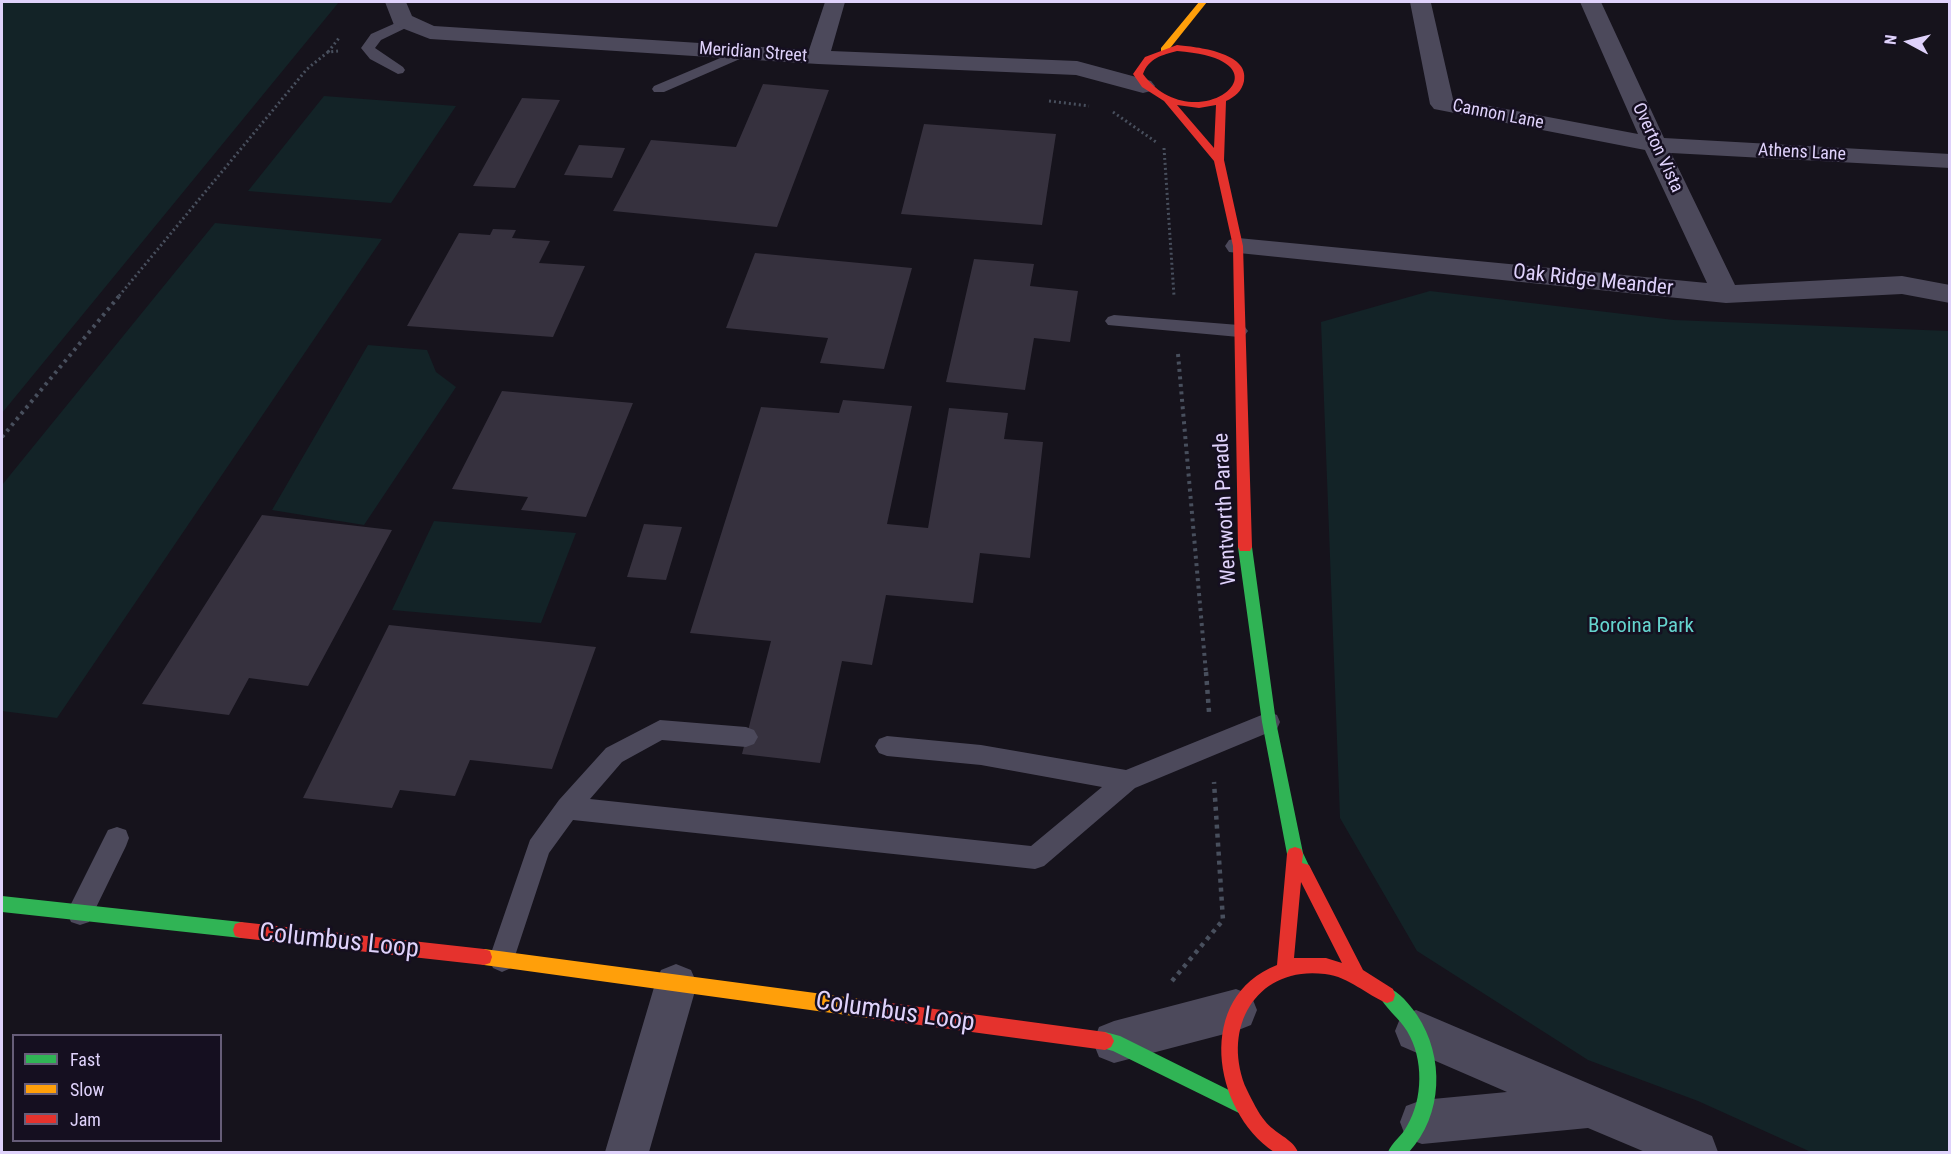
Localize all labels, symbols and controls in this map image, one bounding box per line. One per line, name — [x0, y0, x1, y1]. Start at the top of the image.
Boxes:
north arrow — [1879, 12, 1939, 72]
text: N — [1881, 34, 1901, 46]
street label: Meridian Street — [698, 38, 808, 68]
street label: Cannon Lane — [1451, 96, 1545, 134]
street label: Overton Vista — [1627, 100, 1687, 196]
street label: Athens Lane — [1757, 140, 1847, 166]
street label: Oak Ridge Meander — [1512, 260, 1674, 302]
street label: Wentworth Parade — [1209, 432, 1243, 586]
park label: Boroina Park — [1588, 614, 1694, 640]
street label: Columbus Loop — [258, 918, 420, 966]
street label: Columbus Loop — [813, 986, 977, 1040]
legend — [12, 1034, 222, 1142]
text: Fast — [70, 1049, 101, 1070]
text: Slow — [70, 1079, 104, 1100]
text: Jam — [70, 1109, 101, 1130]

